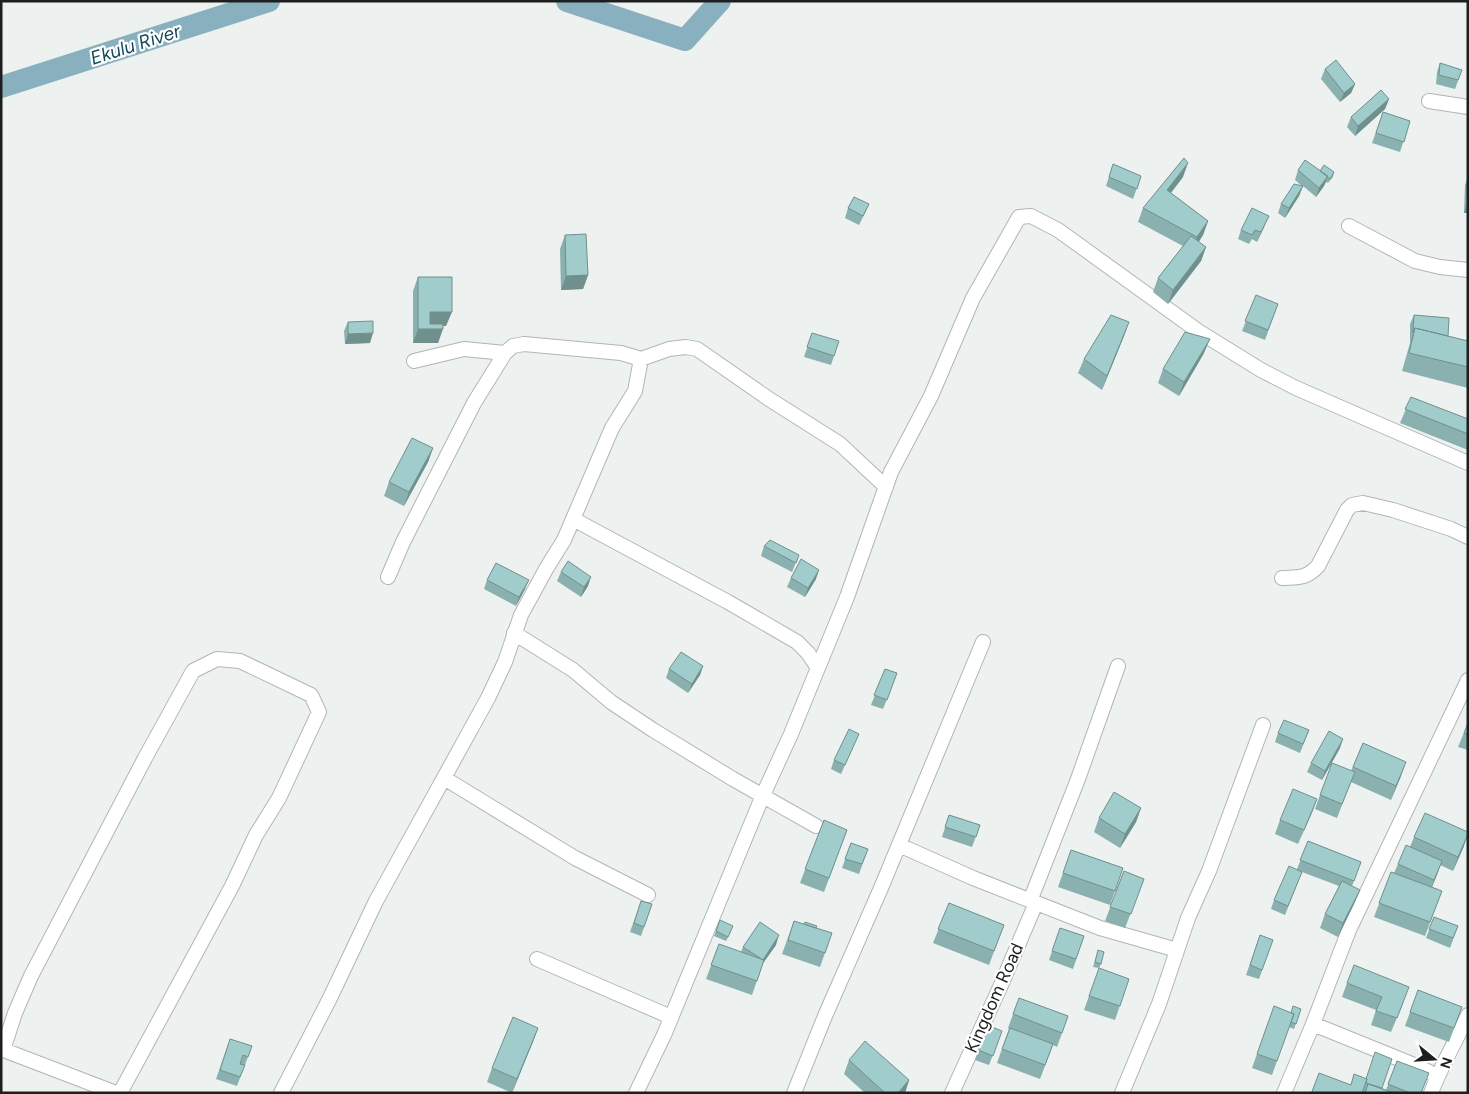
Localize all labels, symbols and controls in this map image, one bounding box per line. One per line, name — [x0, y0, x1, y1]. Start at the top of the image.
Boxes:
water label: Ekulu River — [87, 19, 184, 70]
street label: Kingdom Road — [960, 940, 1028, 1056]
north arrow — [1409, 1034, 1459, 1084]
text: N — [1436, 1055, 1456, 1071]

